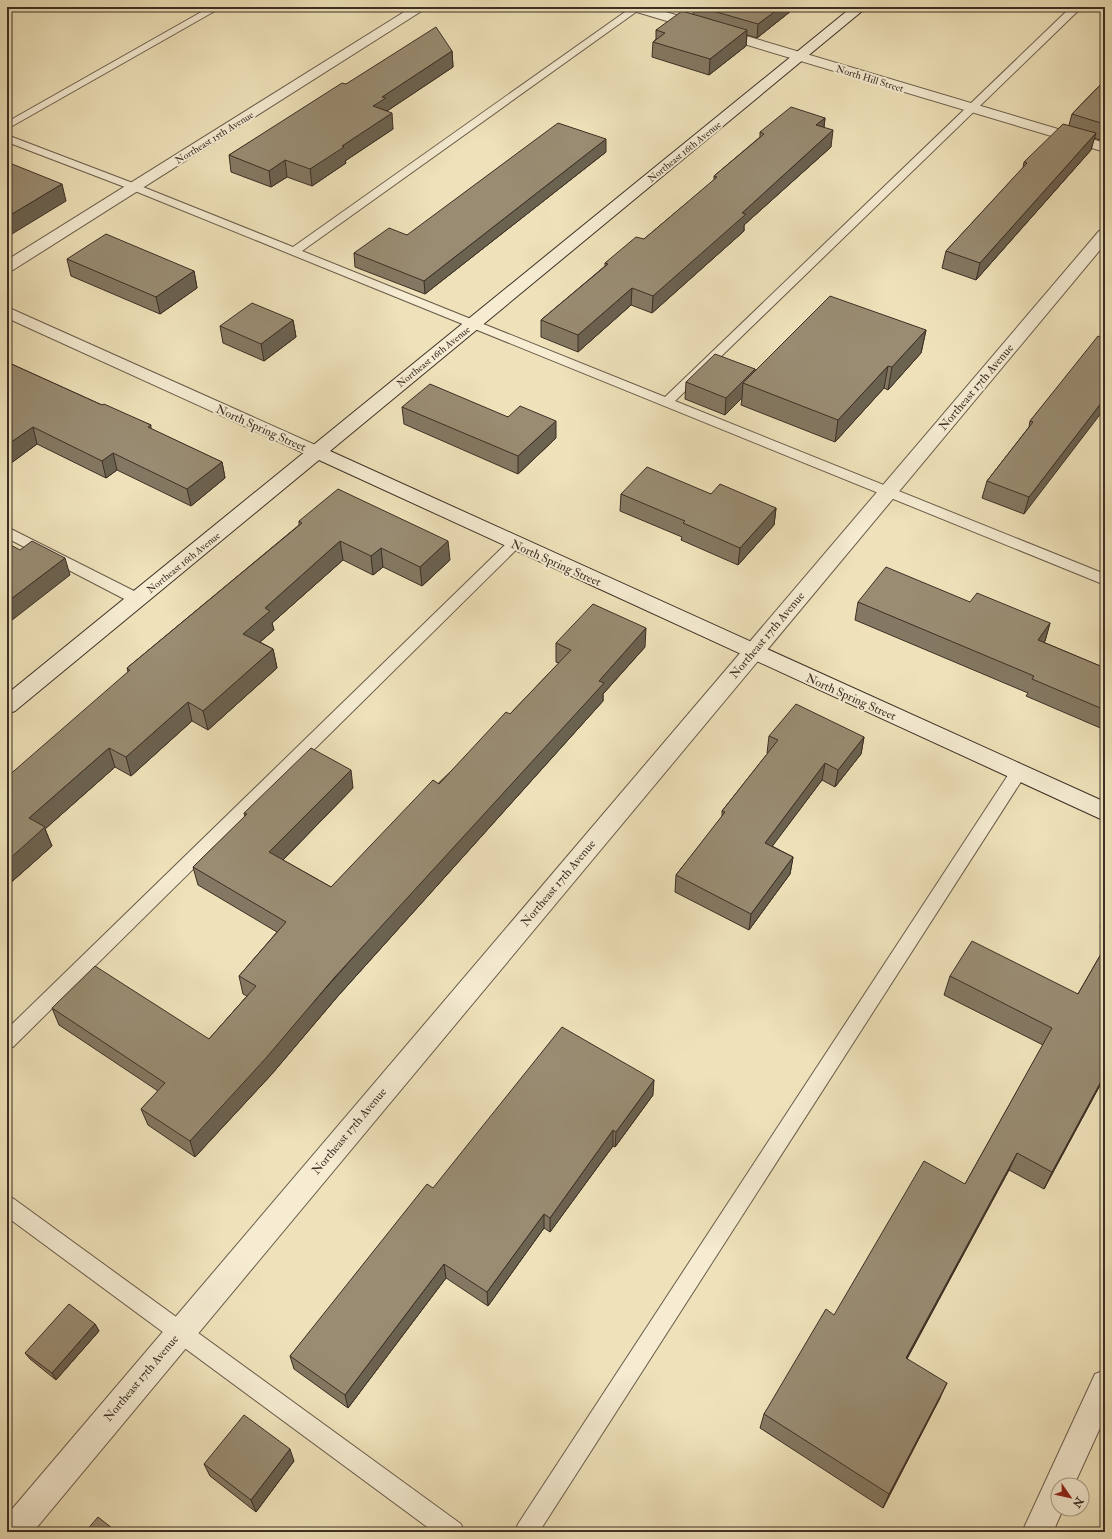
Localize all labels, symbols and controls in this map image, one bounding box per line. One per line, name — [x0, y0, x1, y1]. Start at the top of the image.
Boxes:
street label: North Hill Street — [834, 63, 906, 95]
street label: Northeast 15th Avenue — [173, 109, 256, 167]
street label: Northeast 16th Avenue — [646, 119, 724, 185]
street label: Northeast 16th Avenue — [395, 324, 473, 390]
street label: Northeast 17th Avenue — [936, 341, 1017, 434]
street label: North Spring Street — [213, 402, 308, 455]
street label: Northeast 16th Avenue — [145, 530, 223, 596]
street label: North Spring Street — [508, 537, 603, 590]
street label: Northeast 17th Avenue — [727, 589, 808, 682]
street label: North Spring Street — [803, 671, 898, 724]
street label: Northeast 17th Avenue — [518, 837, 599, 930]
street label: Northeast 17th Avenue — [309, 1085, 390, 1178]
street label: Northeast 17th Avenue — [101, 1332, 182, 1425]
north arrow — [1050, 1477, 1090, 1517]
text: N — [1069, 1494, 1087, 1511]

